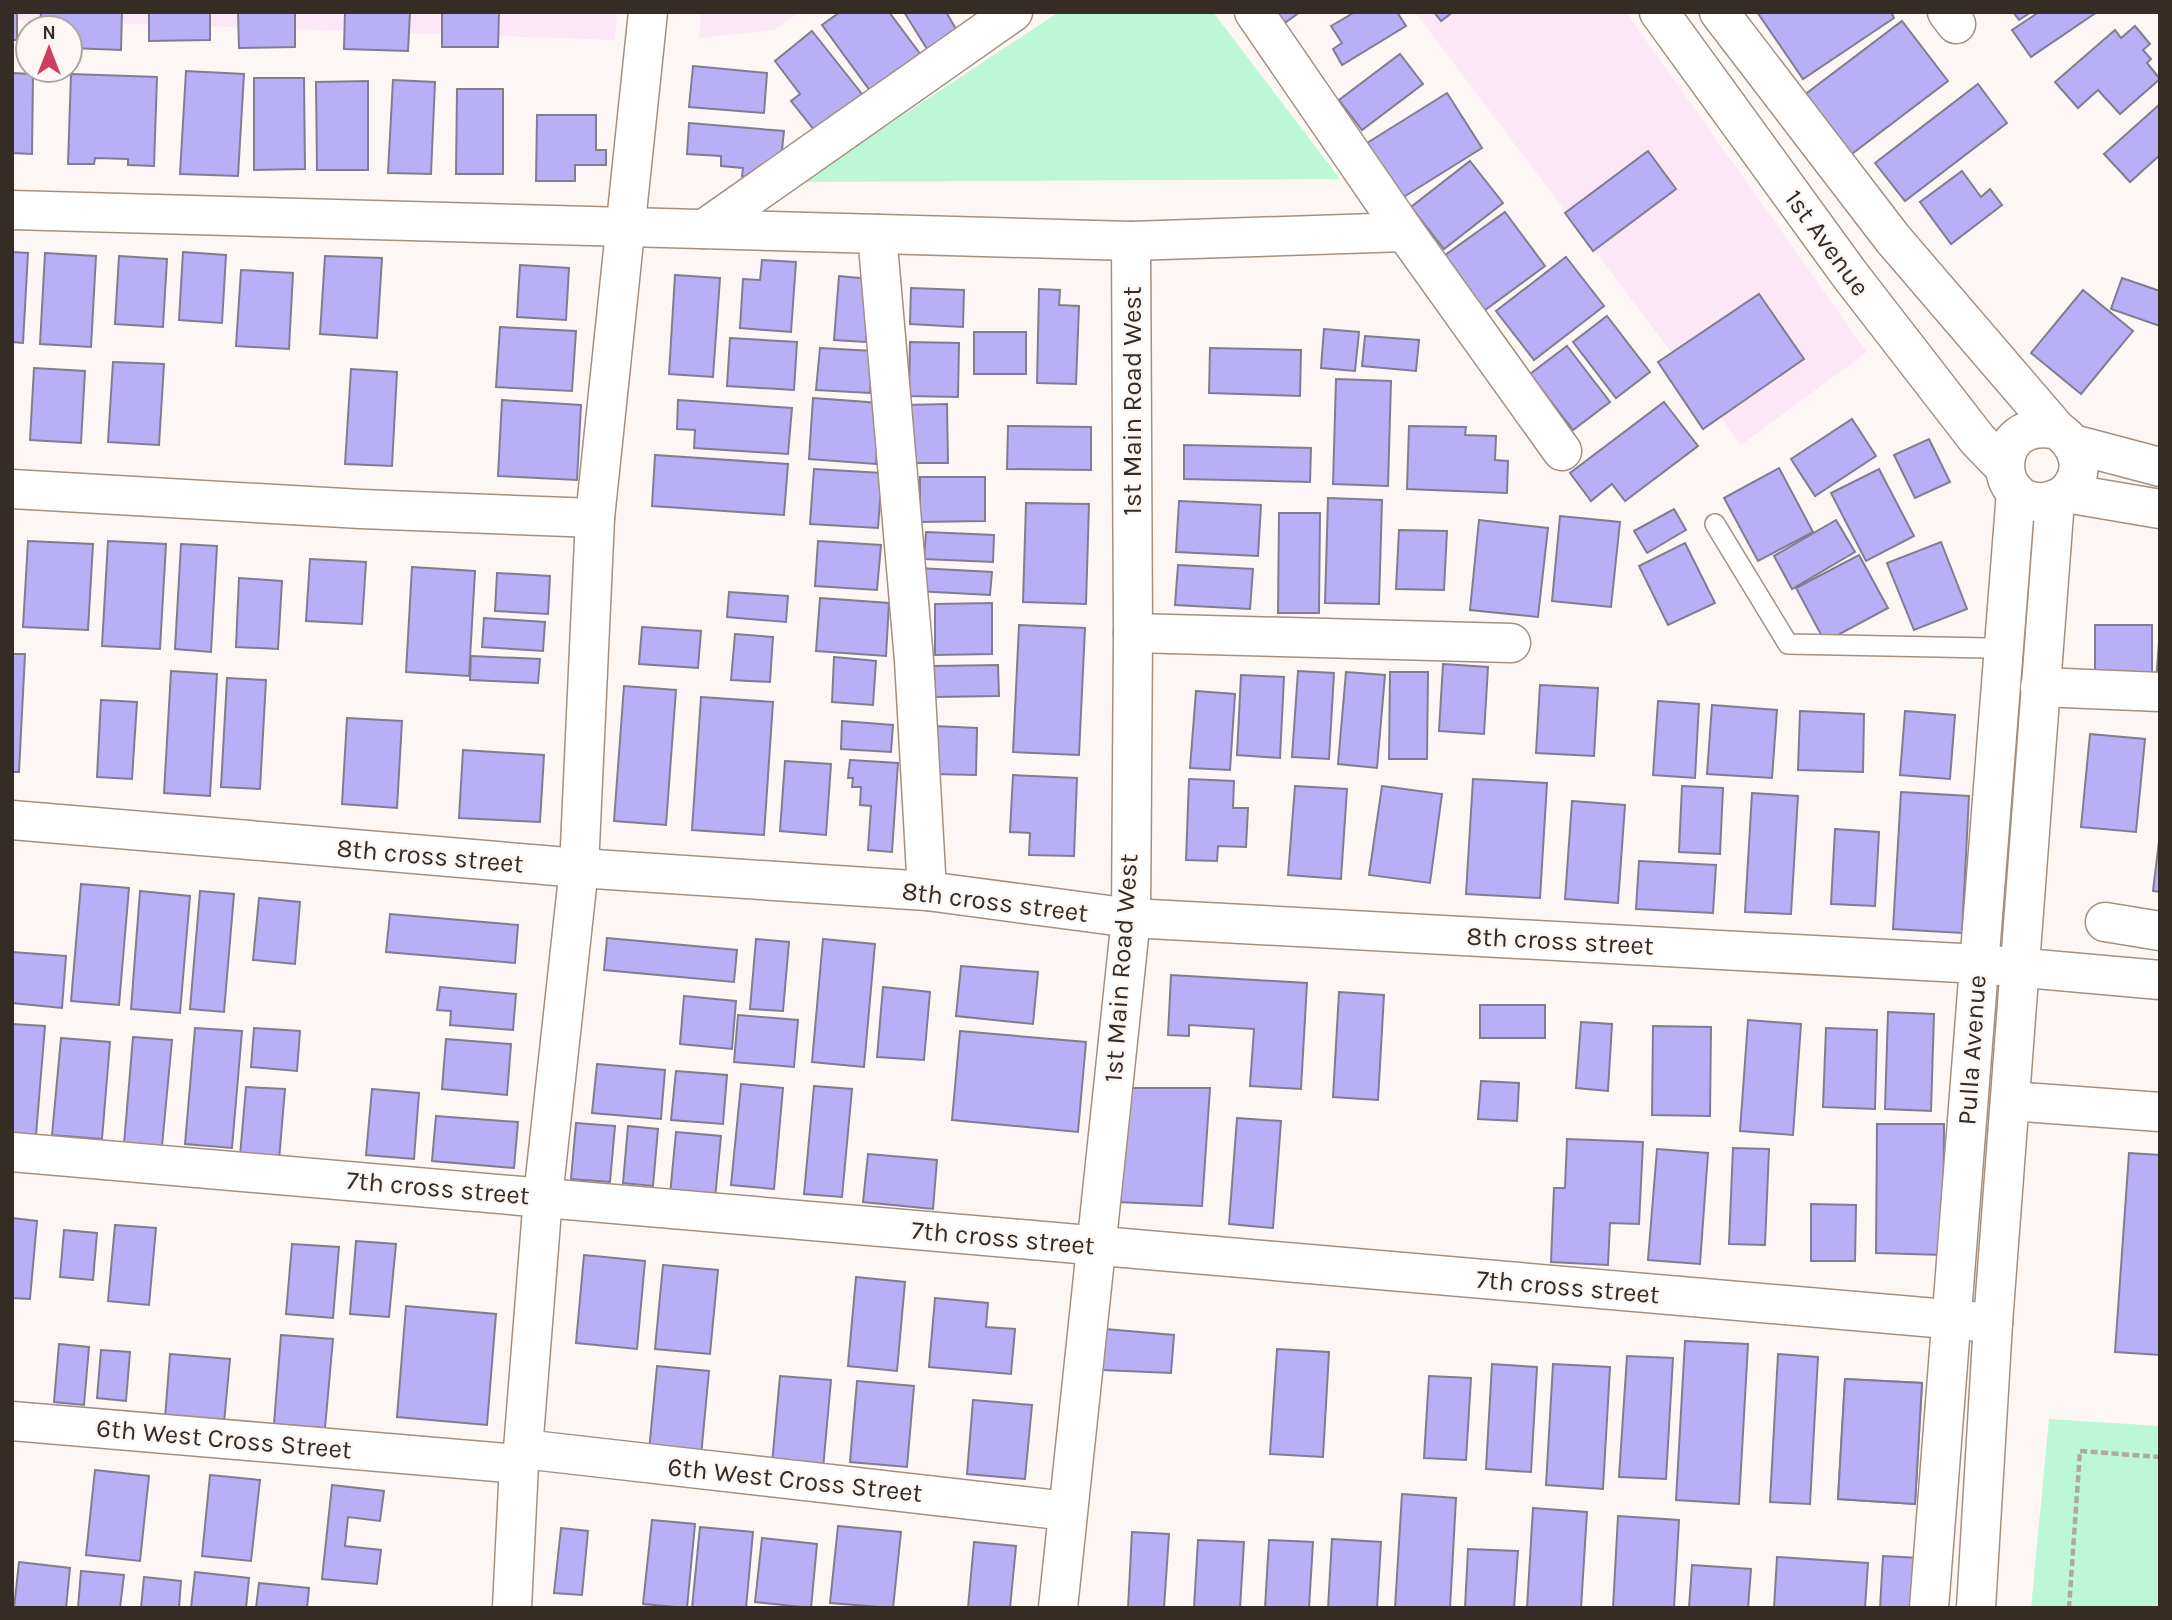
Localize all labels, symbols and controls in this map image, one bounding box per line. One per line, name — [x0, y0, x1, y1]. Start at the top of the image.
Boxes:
north arrow — [14, 14, 84, 84]
text: N — [42, 22, 56, 44]
street label: 1st Avenue — [1778, 184, 1876, 302]
street label: 1st Main Road West — [1117, 286, 1148, 516]
street label: 8th cross street — [335, 832, 525, 880]
street label: 1st Main Road West — [1098, 852, 1144, 1083]
street label: 8th cross street — [900, 875, 1090, 929]
street label: 8th cross street — [1466, 921, 1655, 961]
street label: Pulla Avenue — [1951, 974, 1993, 1126]
street label: 7th cross street — [345, 1165, 531, 1211]
street label: 7th cross street — [910, 1215, 1096, 1261]
street label: 7th cross street — [1475, 1264, 1661, 1310]
street label: 6th West Cross Street — [95, 1412, 353, 1466]
street label: 6th West Cross Street — [666, 1451, 924, 1509]

